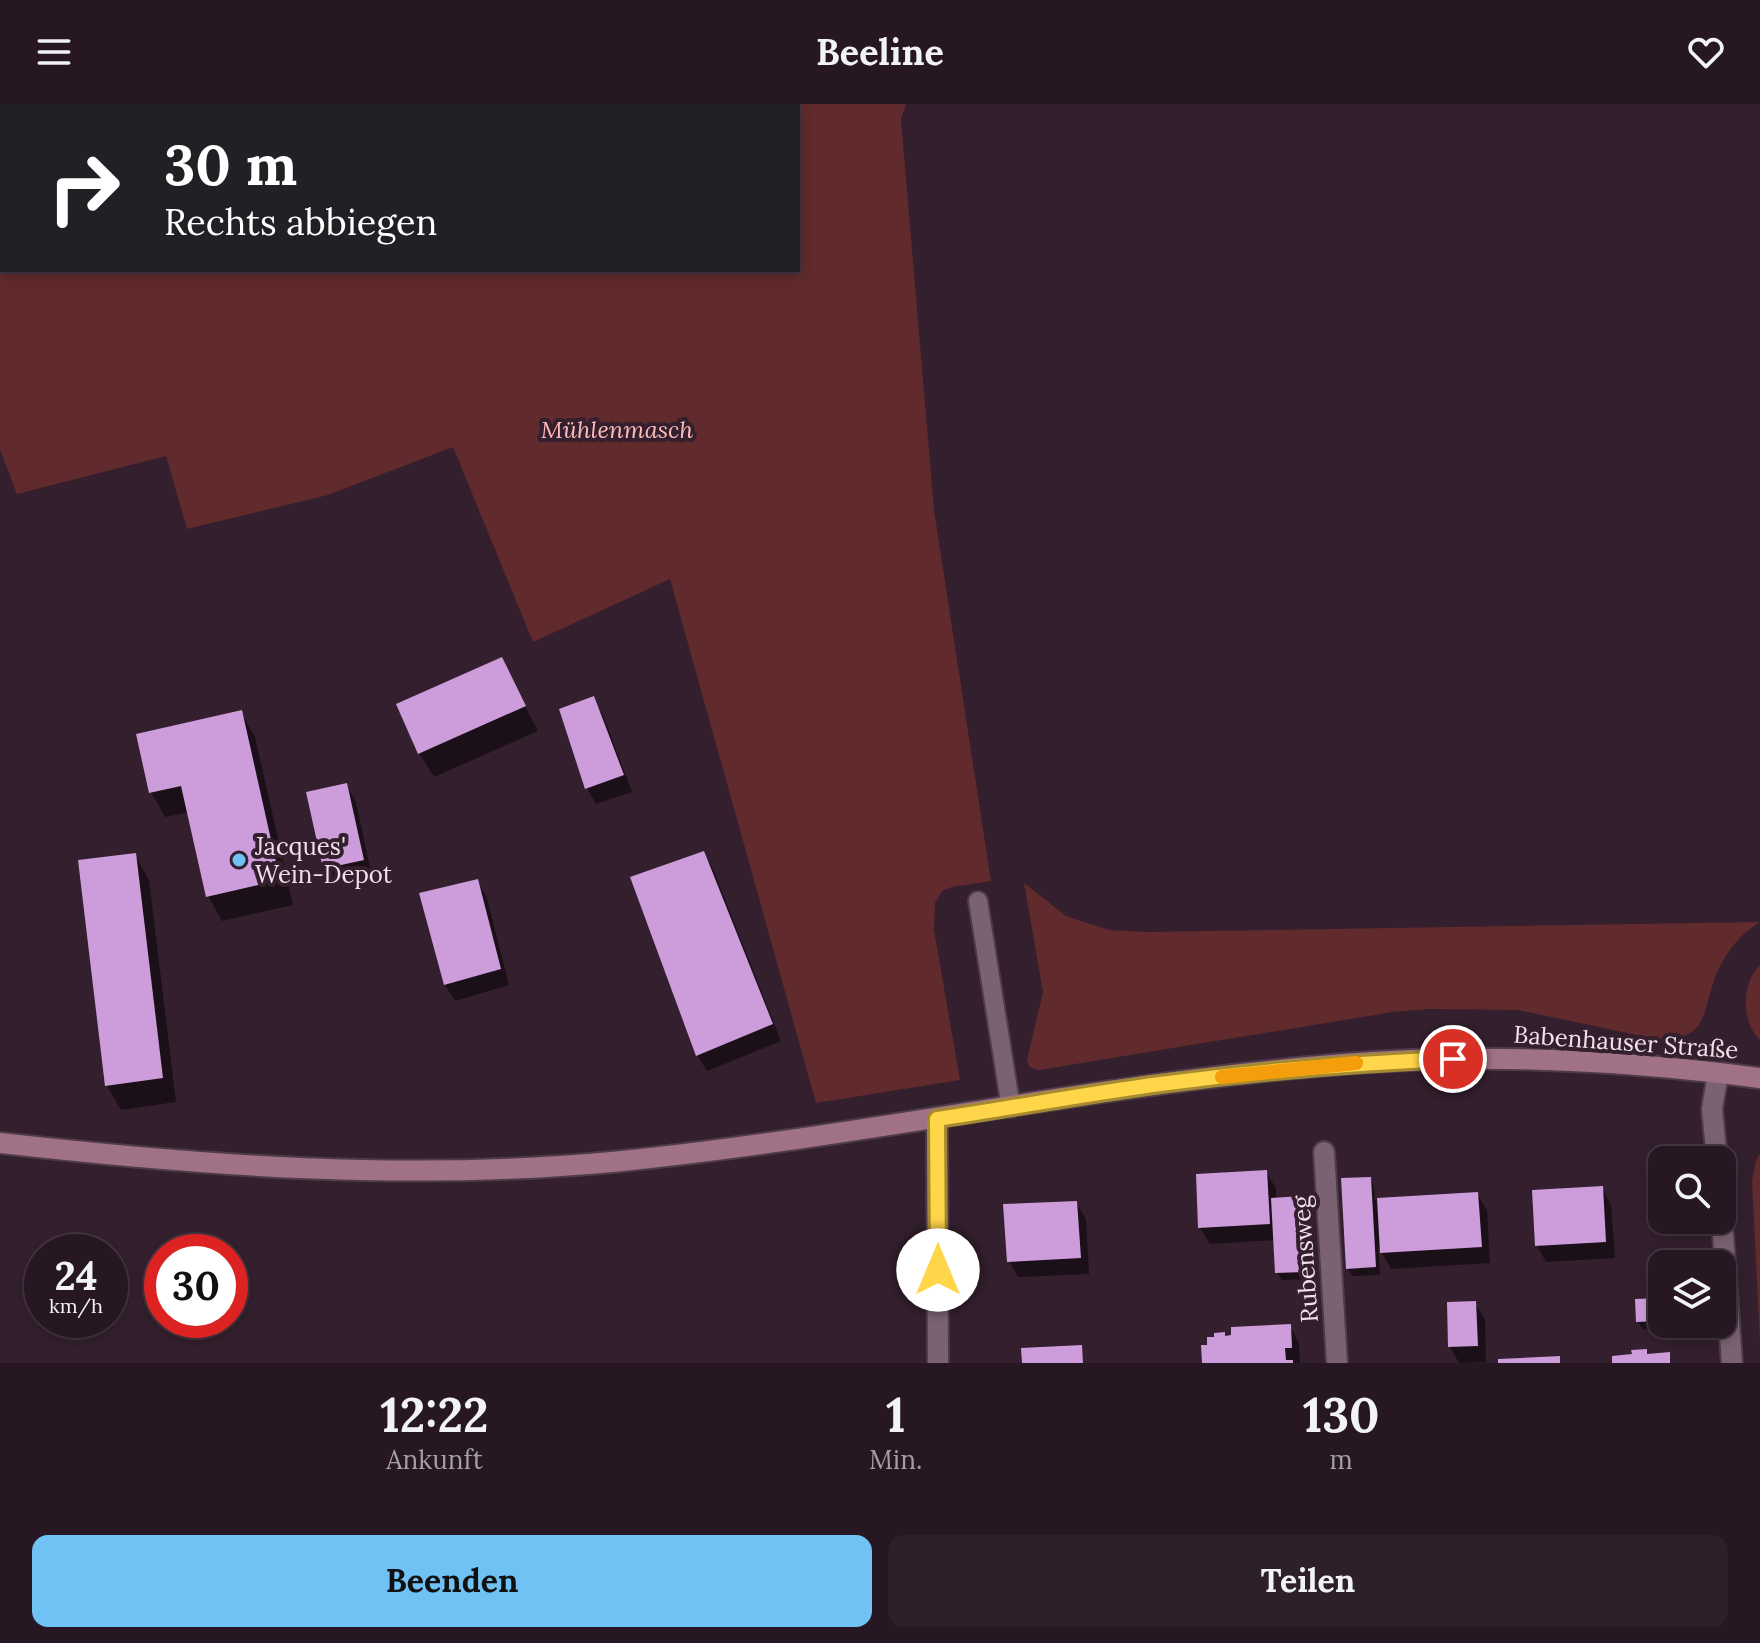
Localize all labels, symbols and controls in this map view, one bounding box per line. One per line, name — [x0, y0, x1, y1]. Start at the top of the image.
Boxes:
text: Beeline — [816, 29, 944, 75]
icon: menu — [32, 30, 76, 74]
icon: heart — [1684, 30, 1728, 74]
text: 30 m — [164, 129, 297, 200]
icon: right — [32, 136, 136, 240]
text: Rechts abbiegen — [164, 199, 437, 245]
park label: Mühlenmasch — [541, 414, 693, 445]
place label: Jacques' Wein-Depot — [254, 831, 393, 890]
marker: Jacques' Wein-Depot — [230, 851, 248, 869]
street label: Babenhauser Straße — [1512, 1019, 1740, 1065]
pin — [1419, 1025, 1487, 1093]
icon: arrive — [1431, 1037, 1475, 1081]
map controls — [1648, 1146, 1736, 1338]
button: search — [1648, 1146, 1736, 1234]
street label: Rubensweg — [1285, 1194, 1325, 1324]
position arrow — [896, 1228, 980, 1312]
speed limit sign: 30 — [144, 1234, 248, 1338]
text: 24 — [54, 1250, 98, 1301]
button: layers — [1648, 1250, 1736, 1338]
text: km/h — [49, 1293, 103, 1318]
text: 12:22 — [380, 1384, 489, 1445]
text: 1 — [886, 1384, 905, 1445]
text: 130 — [1303, 1384, 1380, 1445]
text: Ankunft — [386, 1443, 483, 1476]
text: Min. — [869, 1443, 922, 1476]
text: m — [1330, 1443, 1353, 1476]
button: Beenden — [32, 1535, 872, 1627]
button: Teilen — [888, 1535, 1728, 1627]

